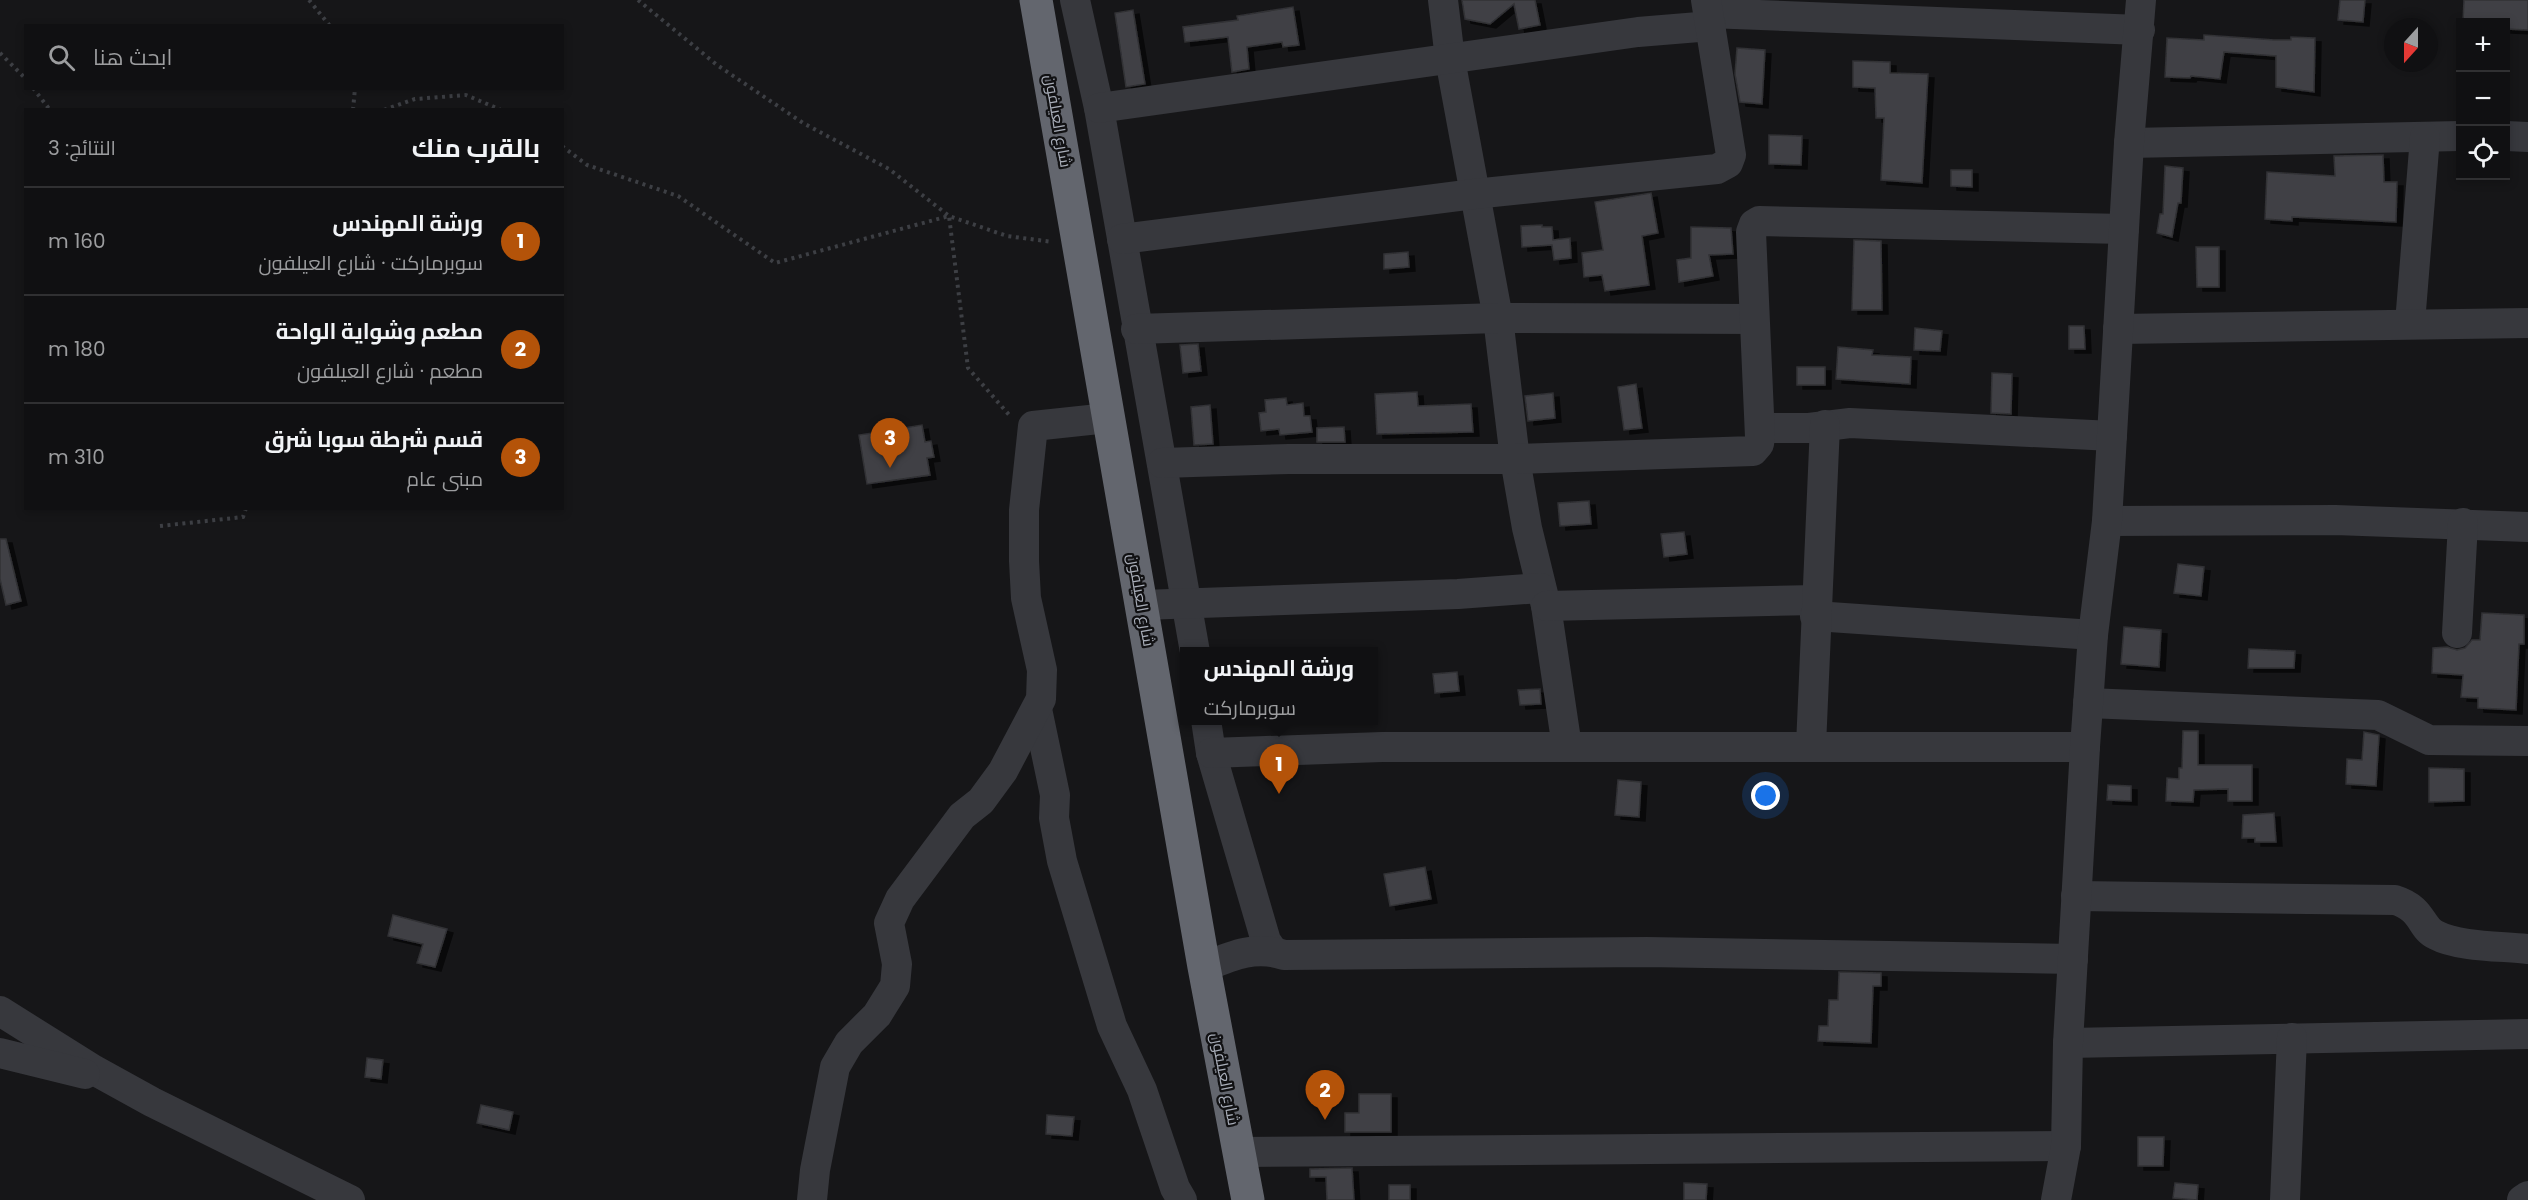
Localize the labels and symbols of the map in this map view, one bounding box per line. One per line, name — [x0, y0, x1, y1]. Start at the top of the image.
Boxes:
north arrow — [2384, 18, 2438, 72]
street label: شارع العيلفون — [1039, 73, 1077, 169]
pin: 3 — [870, 418, 910, 468]
street label: شارع العيلفون — [1122, 552, 1160, 648]
pin: 1 — [1260, 744, 1298, 794]
your location — [1751, 781, 1780, 810]
street label: شارع العيلفون — [1205, 1031, 1245, 1127]
pin: 2 — [1306, 1070, 1344, 1120]

